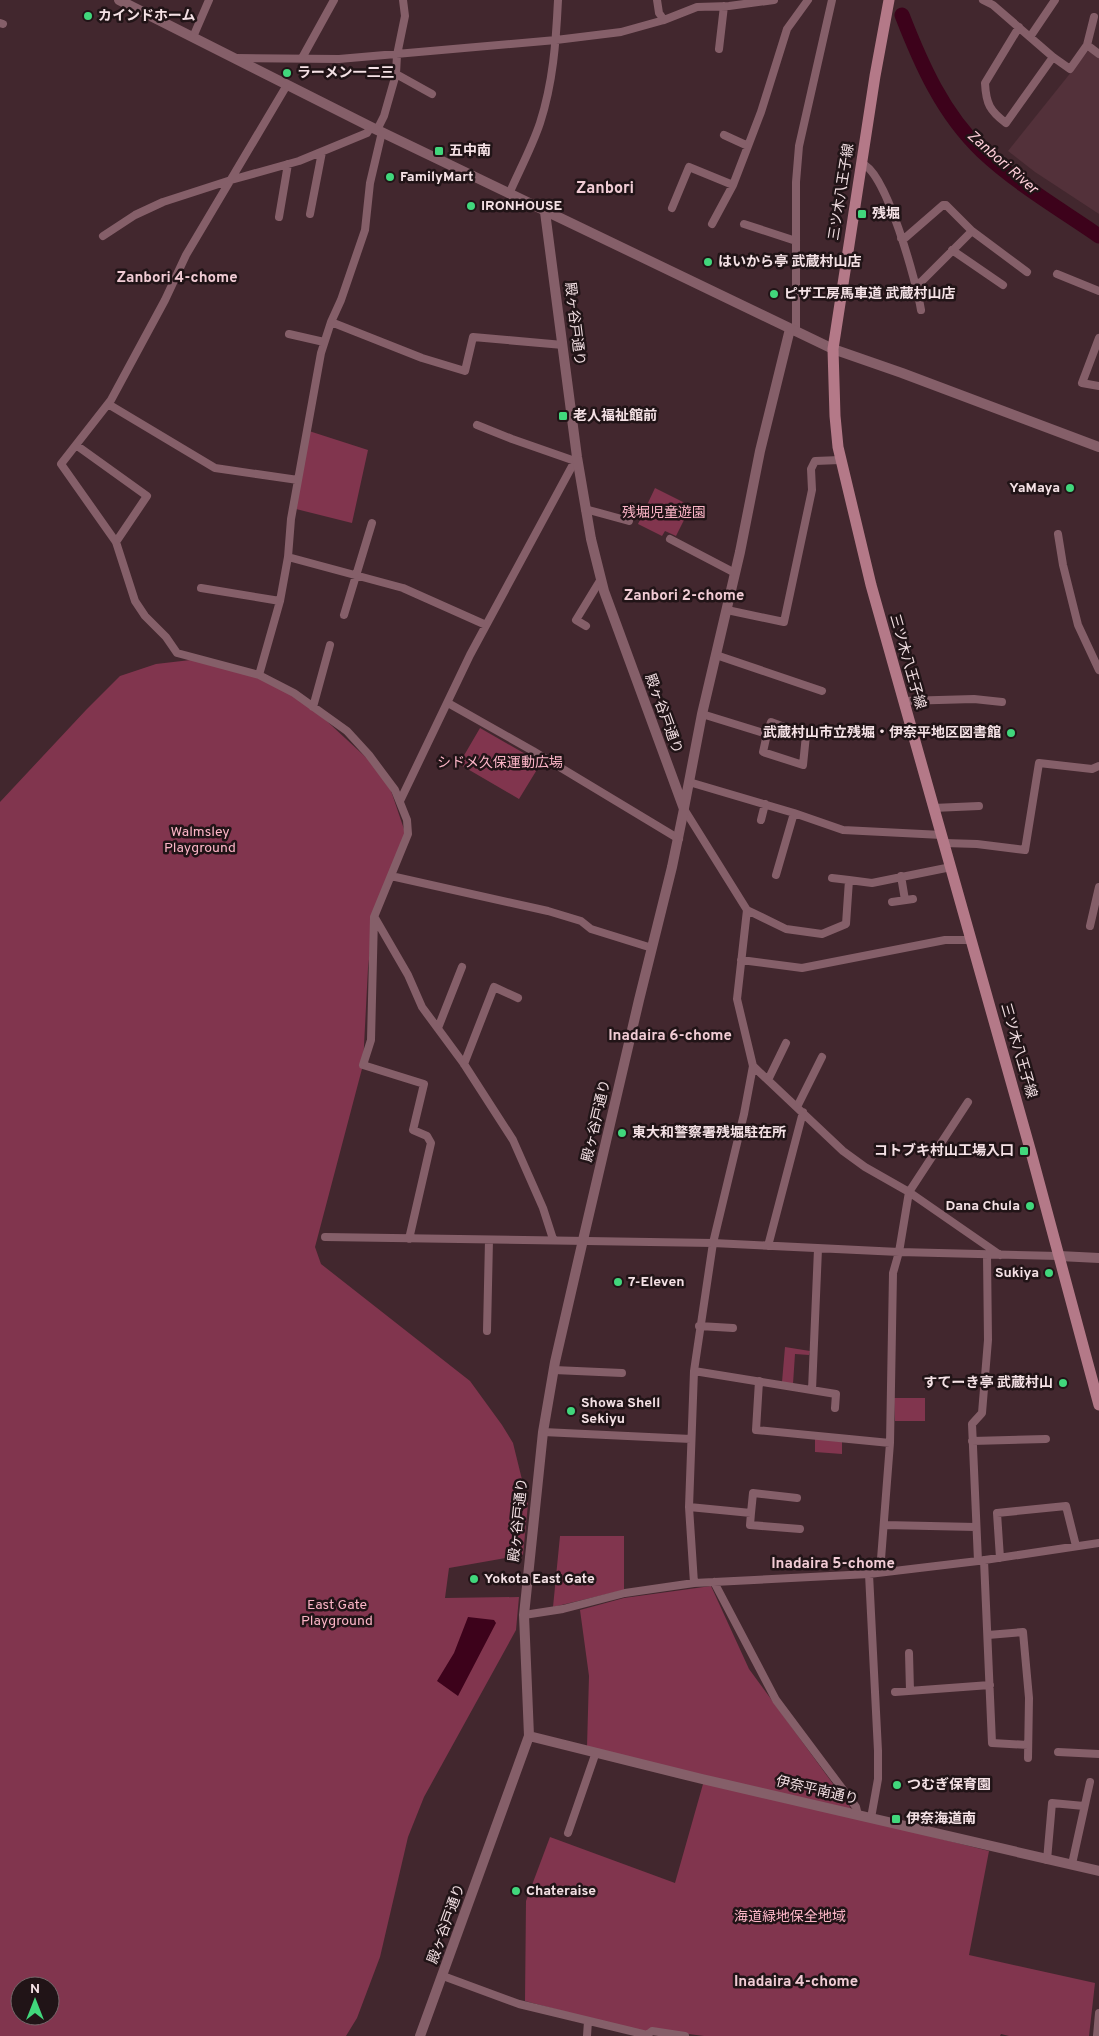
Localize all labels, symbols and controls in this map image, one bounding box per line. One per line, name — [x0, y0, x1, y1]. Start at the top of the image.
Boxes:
place label: カインドホーム — [98, 8, 196, 25]
marker: カインドホーム — [82, 10, 94, 22]
place label: ラーメン一二三 — [297, 65, 394, 82]
marker: ラーメン一二三 — [281, 67, 293, 79]
water label: Zanbori River — [963, 127, 1042, 200]
street label: 三ツ木八王子線 — [826, 142, 858, 242]
place label: 五中南 — [449, 143, 491, 160]
marker: 五中南 — [433, 145, 445, 157]
place label: FamilyMart — [400, 169, 474, 186]
marker: FamilyMart — [384, 171, 396, 183]
district label: Zanbori — [576, 179, 634, 199]
place label: IRONHOUSE — [481, 198, 563, 215]
marker: IRONHOUSE — [465, 200, 477, 212]
place label: 残堀 — [872, 205, 900, 223]
marker: 残堀 — [856, 208, 868, 220]
place label: はいから亭 武蔵村山店 — [718, 253, 862, 271]
marker: はいから亭 武蔵村山店 — [702, 256, 714, 268]
district label: Zanbori 4-chome — [116, 269, 238, 288]
street label: 殿ヶ谷戸通り — [560, 281, 588, 367]
place label: ピザ工房馬車道 武蔵村山店 — [784, 285, 956, 303]
marker: ピザ工房馬車道 武蔵村山店 — [768, 288, 780, 300]
place label: 老人福祉館前 — [573, 407, 657, 425]
marker: 老人福祉館前 — [557, 410, 569, 422]
place label: YaMaya — [1009, 480, 1060, 497]
marker: YaMaya — [1064, 482, 1076, 494]
park label: 残堀児童遊園 — [622, 504, 706, 522]
district label: Zanbori 2-chome — [624, 587, 744, 606]
street label: 三ツ木八王子線 — [885, 613, 929, 711]
street label: 殿ヶ谷戸通り — [641, 672, 685, 756]
place label: 武蔵村山市立残堀・伊奈平地区図書館 — [763, 724, 1001, 742]
marker: 武蔵村山市立残堀・伊奈平地区図書館 — [1005, 727, 1017, 739]
park label: シドメ久保運動広場 — [437, 755, 563, 772]
park label: Walmsley Playground — [164, 824, 236, 857]
street label: 三ツ木八王子線 — [996, 1002, 1040, 1100]
district label: Inadaira 6-chome — [608, 1027, 732, 1046]
street label: 殿ヶ谷戸通り — [579, 1078, 615, 1164]
place label: 東大和警察署残堀駐在所 — [632, 1124, 786, 1142]
marker: 東大和警察署残堀駐在所 — [616, 1127, 628, 1139]
place label: コトブキ村山工場入口 — [874, 1142, 1014, 1160]
marker: コトブキ村山工場入口 — [1018, 1145, 1030, 1157]
place label: Dana Chula — [945, 1198, 1020, 1215]
marker: Dana Chula — [1024, 1200, 1036, 1212]
place label: Sukiya — [995, 1265, 1039, 1282]
marker: Sukiya — [1043, 1267, 1055, 1279]
place label: 7-Eleven — [628, 1274, 685, 1291]
marker: 7-Eleven — [612, 1276, 624, 1288]
place label: すてーき亭 武蔵村山 — [923, 1374, 1053, 1392]
marker: すてーき亭 武蔵村山 — [1057, 1377, 1069, 1389]
place label: Showa Shell Sekiyu — [581, 1395, 660, 1428]
marker: Showa Shell Sekiyu — [565, 1405, 577, 1417]
street label: 殿ヶ谷戸通り — [506, 1477, 532, 1563]
district label: Inadaira 5-chome — [771, 1555, 895, 1574]
place label: Yokota East Gate — [484, 1571, 595, 1588]
marker: Yokota East Gate — [468, 1573, 480, 1585]
park label: East Gate Playground — [301, 1597, 373, 1630]
street label: 伊奈平南通り — [774, 1773, 860, 1809]
place label: つむぎ保育園 — [907, 1777, 991, 1794]
marker: つむぎ保育園 — [891, 1779, 903, 1791]
place label: 伊奈海道南 — [906, 1810, 976, 1828]
marker: 伊奈海道南 — [890, 1813, 902, 1825]
street label: 殿ヶ谷戸通り — [425, 1882, 469, 1966]
place label: Chateraise — [526, 1883, 596, 1900]
marker: Chateraise — [510, 1885, 522, 1897]
park label: 海道緑地保全地域 — [734, 1909, 846, 1926]
district label: Inadaira 4-chome — [734, 1973, 858, 1992]
north arrow — [10, 1976, 60, 2026]
text: N — [30, 1981, 40, 1998]

